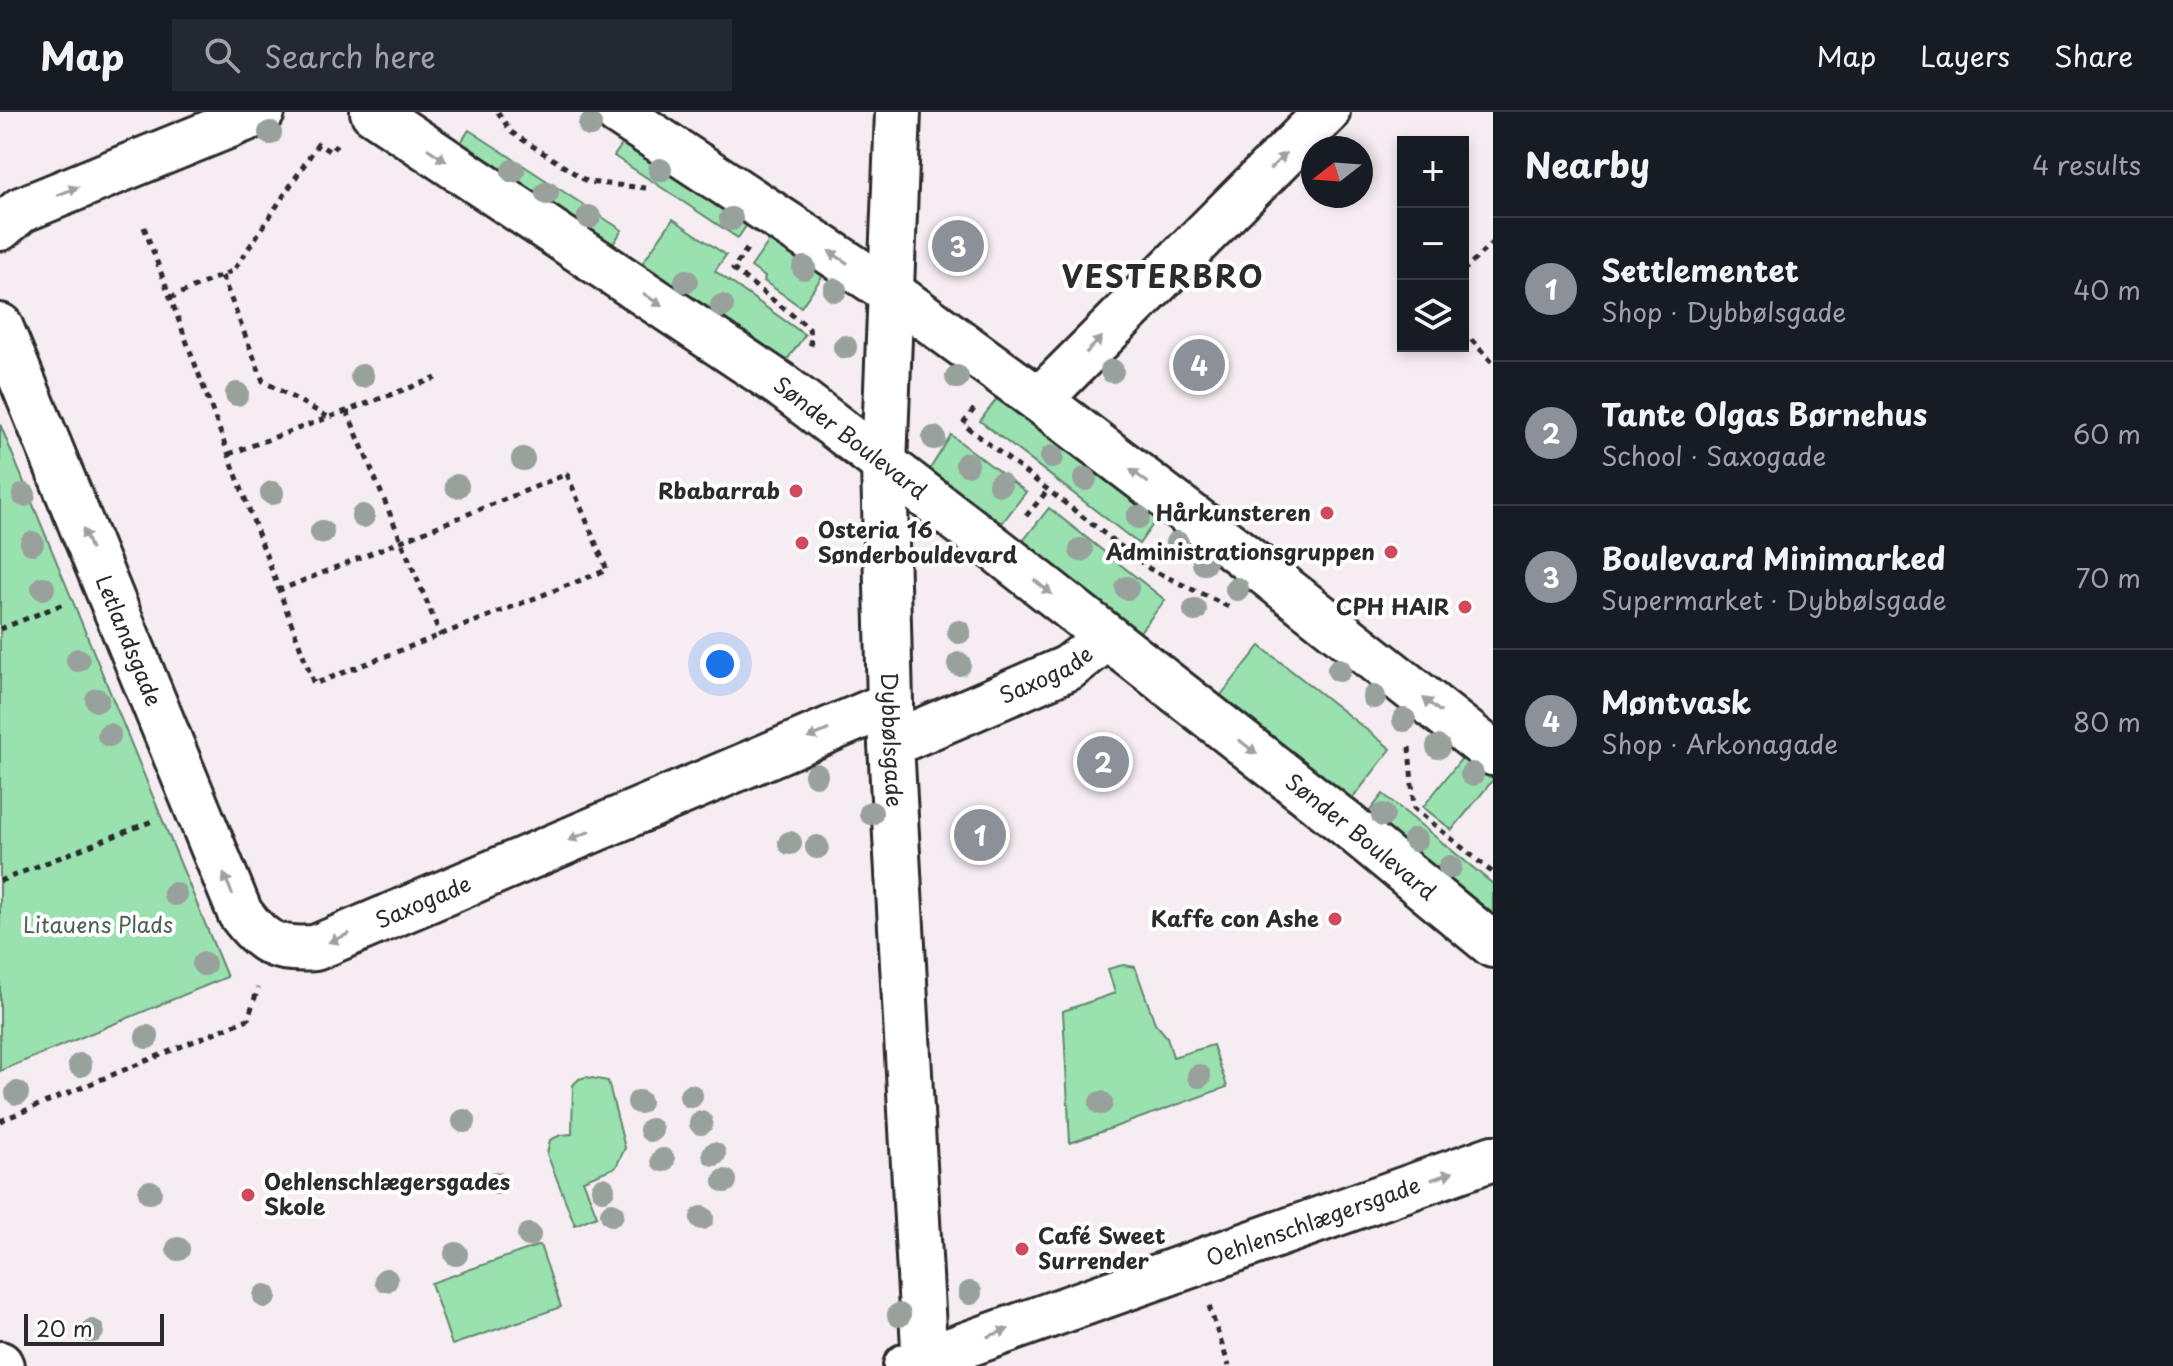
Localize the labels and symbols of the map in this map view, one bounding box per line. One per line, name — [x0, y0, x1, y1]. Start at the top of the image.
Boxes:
north arrow — [1301, 136, 1373, 208]
one-way arrow — [427, 148, 448, 163]
one-way arrow — [1268, 152, 1287, 171]
one-way arrow — [56, 184, 80, 197]
pin: 3 — [932, 216, 984, 276]
one-way arrow — [827, 250, 848, 265]
district label: VESTERBRO — [1061, 253, 1265, 298]
one-way arrow — [643, 292, 664, 307]
pin: 4 — [1173, 335, 1225, 395]
one-way arrow — [1084, 336, 1103, 355]
street label: Sønder Boulevard — [767, 367, 935, 506]
one-way arrow — [1128, 469, 1149, 485]
place label: Rbabarrab — [658, 473, 780, 506]
marker: Rbabarrab — [787, 482, 805, 500]
place label: Hårkunsteren — [1156, 495, 1311, 528]
marker: Hårkunsteren — [1318, 504, 1336, 522]
place label: Osteria 16 Sønderbouldevard — [818, 512, 1018, 570]
one-way arrow — [80, 527, 93, 551]
marker: Osteria 16 Sønderbouldevard — [793, 534, 811, 552]
place label: Administrationsgruppen — [1105, 534, 1375, 567]
marker: Administrationsgruppen — [1382, 543, 1400, 561]
street label: Letlandsgade — [89, 570, 172, 711]
one-way arrow — [1033, 578, 1053, 595]
place label: CPH HAIR — [1336, 589, 1449, 622]
marker: CPH HAIR — [1456, 598, 1474, 616]
street label: Saxogade — [994, 637, 1099, 711]
your location — [700, 644, 740, 684]
street label: Dybbølsgade — [874, 672, 912, 808]
one-way arrow — [1422, 697, 1442, 714]
one-way arrow — [806, 727, 830, 740]
pin: 2 — [1077, 732, 1129, 792]
one-way arrow — [1238, 739, 1258, 755]
street label: Sønder Boulevard — [1279, 765, 1444, 907]
pin: 1 — [954, 805, 1006, 865]
one-way arrow — [567, 829, 590, 842]
street label: Saxogade — [370, 866, 475, 936]
one-way arrow — [221, 872, 234, 896]
place label: Kaffe con Ashe — [1151, 901, 1319, 934]
park label: Litauens Plads — [23, 907, 173, 940]
marker: Kaffe con Ashe — [1326, 910, 1344, 928]
one-way arrow — [328, 931, 351, 944]
place label: Oehlenschlægersgades Skole — [264, 1164, 510, 1222]
street label: Oehlenschlægersgade — [1201, 1167, 1424, 1273]
one-way arrow — [1430, 1169, 1454, 1181]
marker: Oehlenschlægersgades Skole — [239, 1186, 257, 1204]
place label: Café Sweet Surrender — [1038, 1218, 1166, 1276]
marker: Café Sweet Surrender — [1013, 1240, 1031, 1258]
scale bar — [24, 1310, 164, 1346]
one-way arrow — [987, 1326, 1011, 1339]

